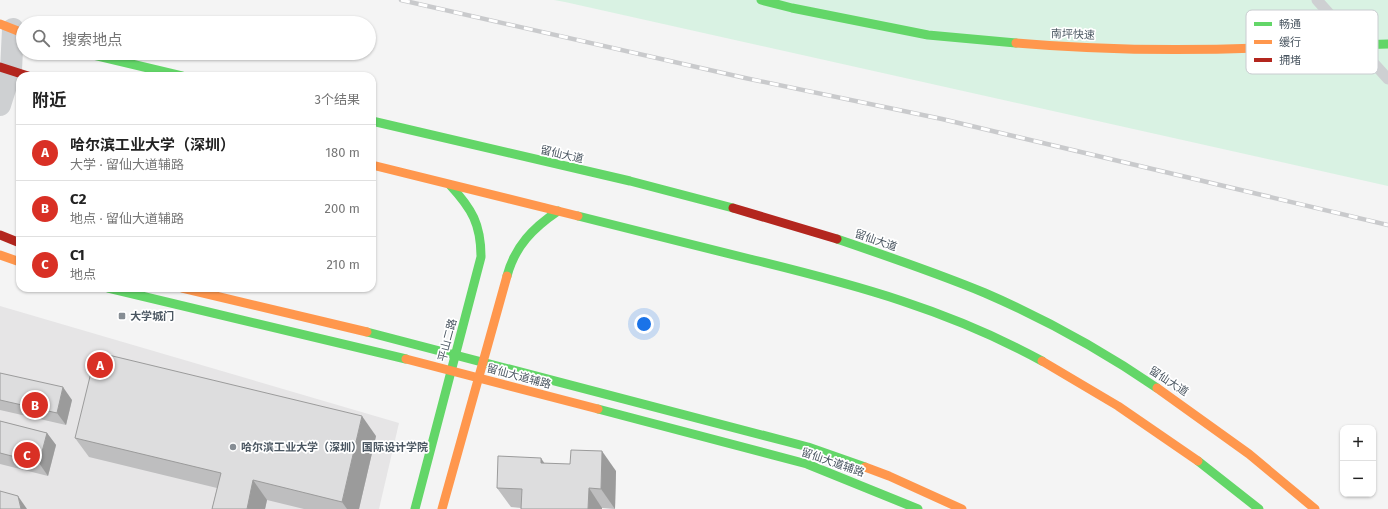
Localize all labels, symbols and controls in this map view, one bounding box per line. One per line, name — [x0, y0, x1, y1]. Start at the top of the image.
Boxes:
legend — [1246, 10, 1378, 74]
search box — [16, 16, 376, 60]
text: 畅通 — [1279, 18, 1301, 31]
icon: search — [30, 27, 52, 49]
street label: 南坪快速 — [1051, 27, 1095, 42]
text: 搜索地点 — [62, 31, 122, 49]
text: 缓行 — [1279, 36, 1301, 49]
text: 拥堵 — [1279, 54, 1301, 67]
text: 附近 — [32, 90, 66, 111]
text: 3个结果 — [315, 92, 360, 107]
text: 哈尔滨工业大学（深圳） — [70, 136, 235, 154]
street label: 留仙大道 — [539, 143, 585, 166]
text: A — [41, 145, 49, 160]
text: 180 m — [325, 145, 360, 160]
text: 大学 · 留仙大道辅路 — [70, 157, 184, 172]
text: C2 — [70, 190, 86, 208]
text: B — [41, 201, 49, 216]
text: 200 m — [324, 201, 360, 216]
text: 地点 · 留仙大道辅路 — [70, 211, 184, 226]
street label: 留仙大道 — [853, 227, 899, 254]
text: C1 — [70, 246, 85, 264]
text: C — [41, 257, 49, 272]
text: 210 m — [326, 257, 360, 272]
text: 地点 — [70, 267, 96, 282]
place label: 大学城门 — [130, 310, 174, 323]
marker: 大学城门 — [117, 311, 127, 321]
your location — [634, 314, 654, 334]
street label: 平山二路 — [436, 317, 459, 363]
pin: A — [87, 350, 113, 380]
street label: 留仙大道辅路 — [485, 362, 552, 391]
street label: 留仙大道 — [1147, 364, 1191, 399]
pin: B — [22, 390, 48, 420]
map controls — [1340, 425, 1376, 497]
button: + — [1340, 425, 1376, 461]
pin: C — [14, 440, 40, 470]
place label: 哈尔滨工业大学（深圳）国际设计学院 — [241, 441, 428, 454]
marker: 哈尔滨工业大学（深圳）国际设计学院 — [228, 442, 238, 452]
street label: 留仙大道辅路 — [800, 446, 866, 479]
button: − — [1340, 461, 1376, 497]

